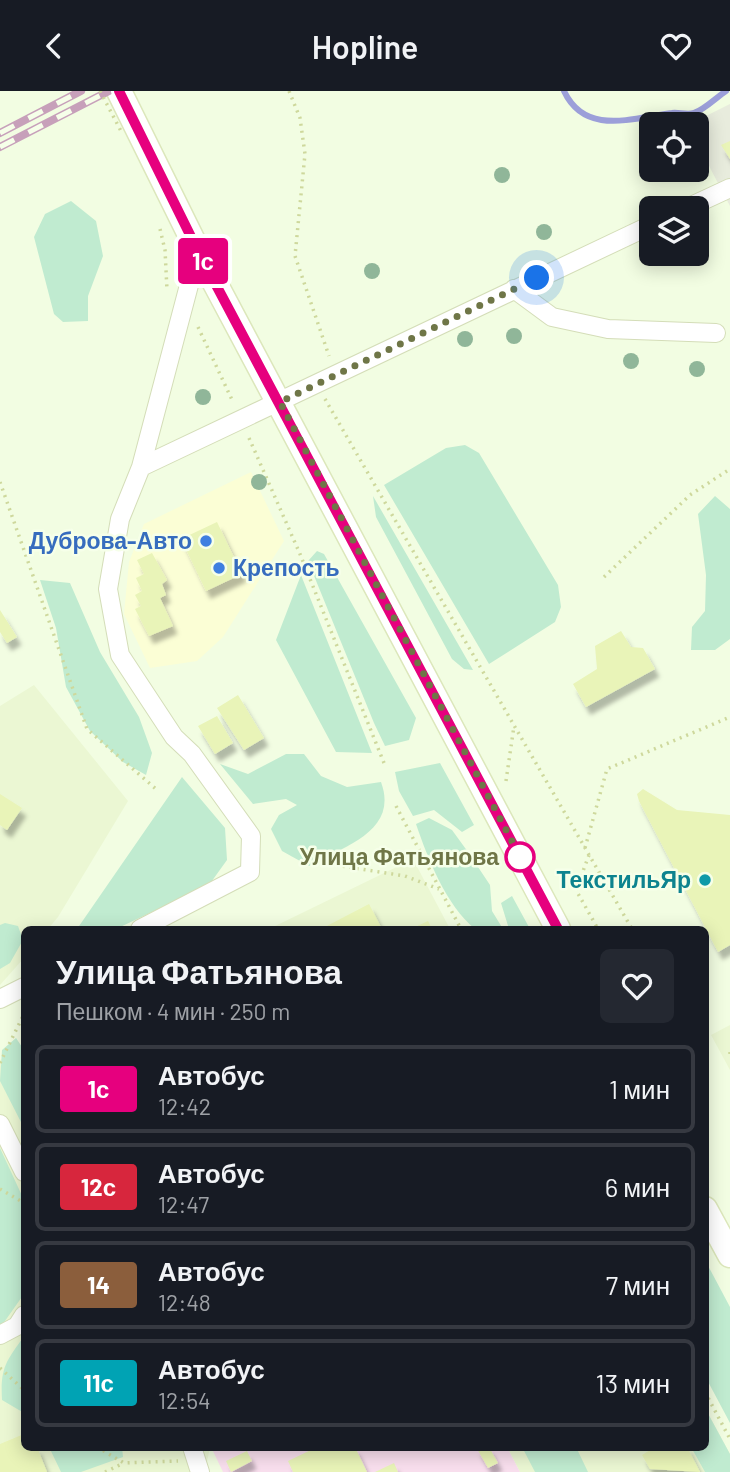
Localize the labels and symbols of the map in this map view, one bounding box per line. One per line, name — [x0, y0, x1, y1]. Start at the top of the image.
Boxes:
line badge: 1с — [172, 238, 234, 284]
your location — [519, 260, 554, 295]
place label: Дуброва-Авто — [29, 526, 192, 554]
marker: Дуброва-Авто — [198, 533, 214, 549]
place label: Крепость — [233, 553, 340, 581]
marker: Крепость — [211, 560, 227, 576]
place label: Улица Фатьянова — [300, 842, 499, 870]
marker: Улица Фатьянова — [505, 842, 535, 872]
place label: ТекстильЯр — [557, 865, 691, 893]
marker: ТекстильЯр — [697, 872, 713, 888]

